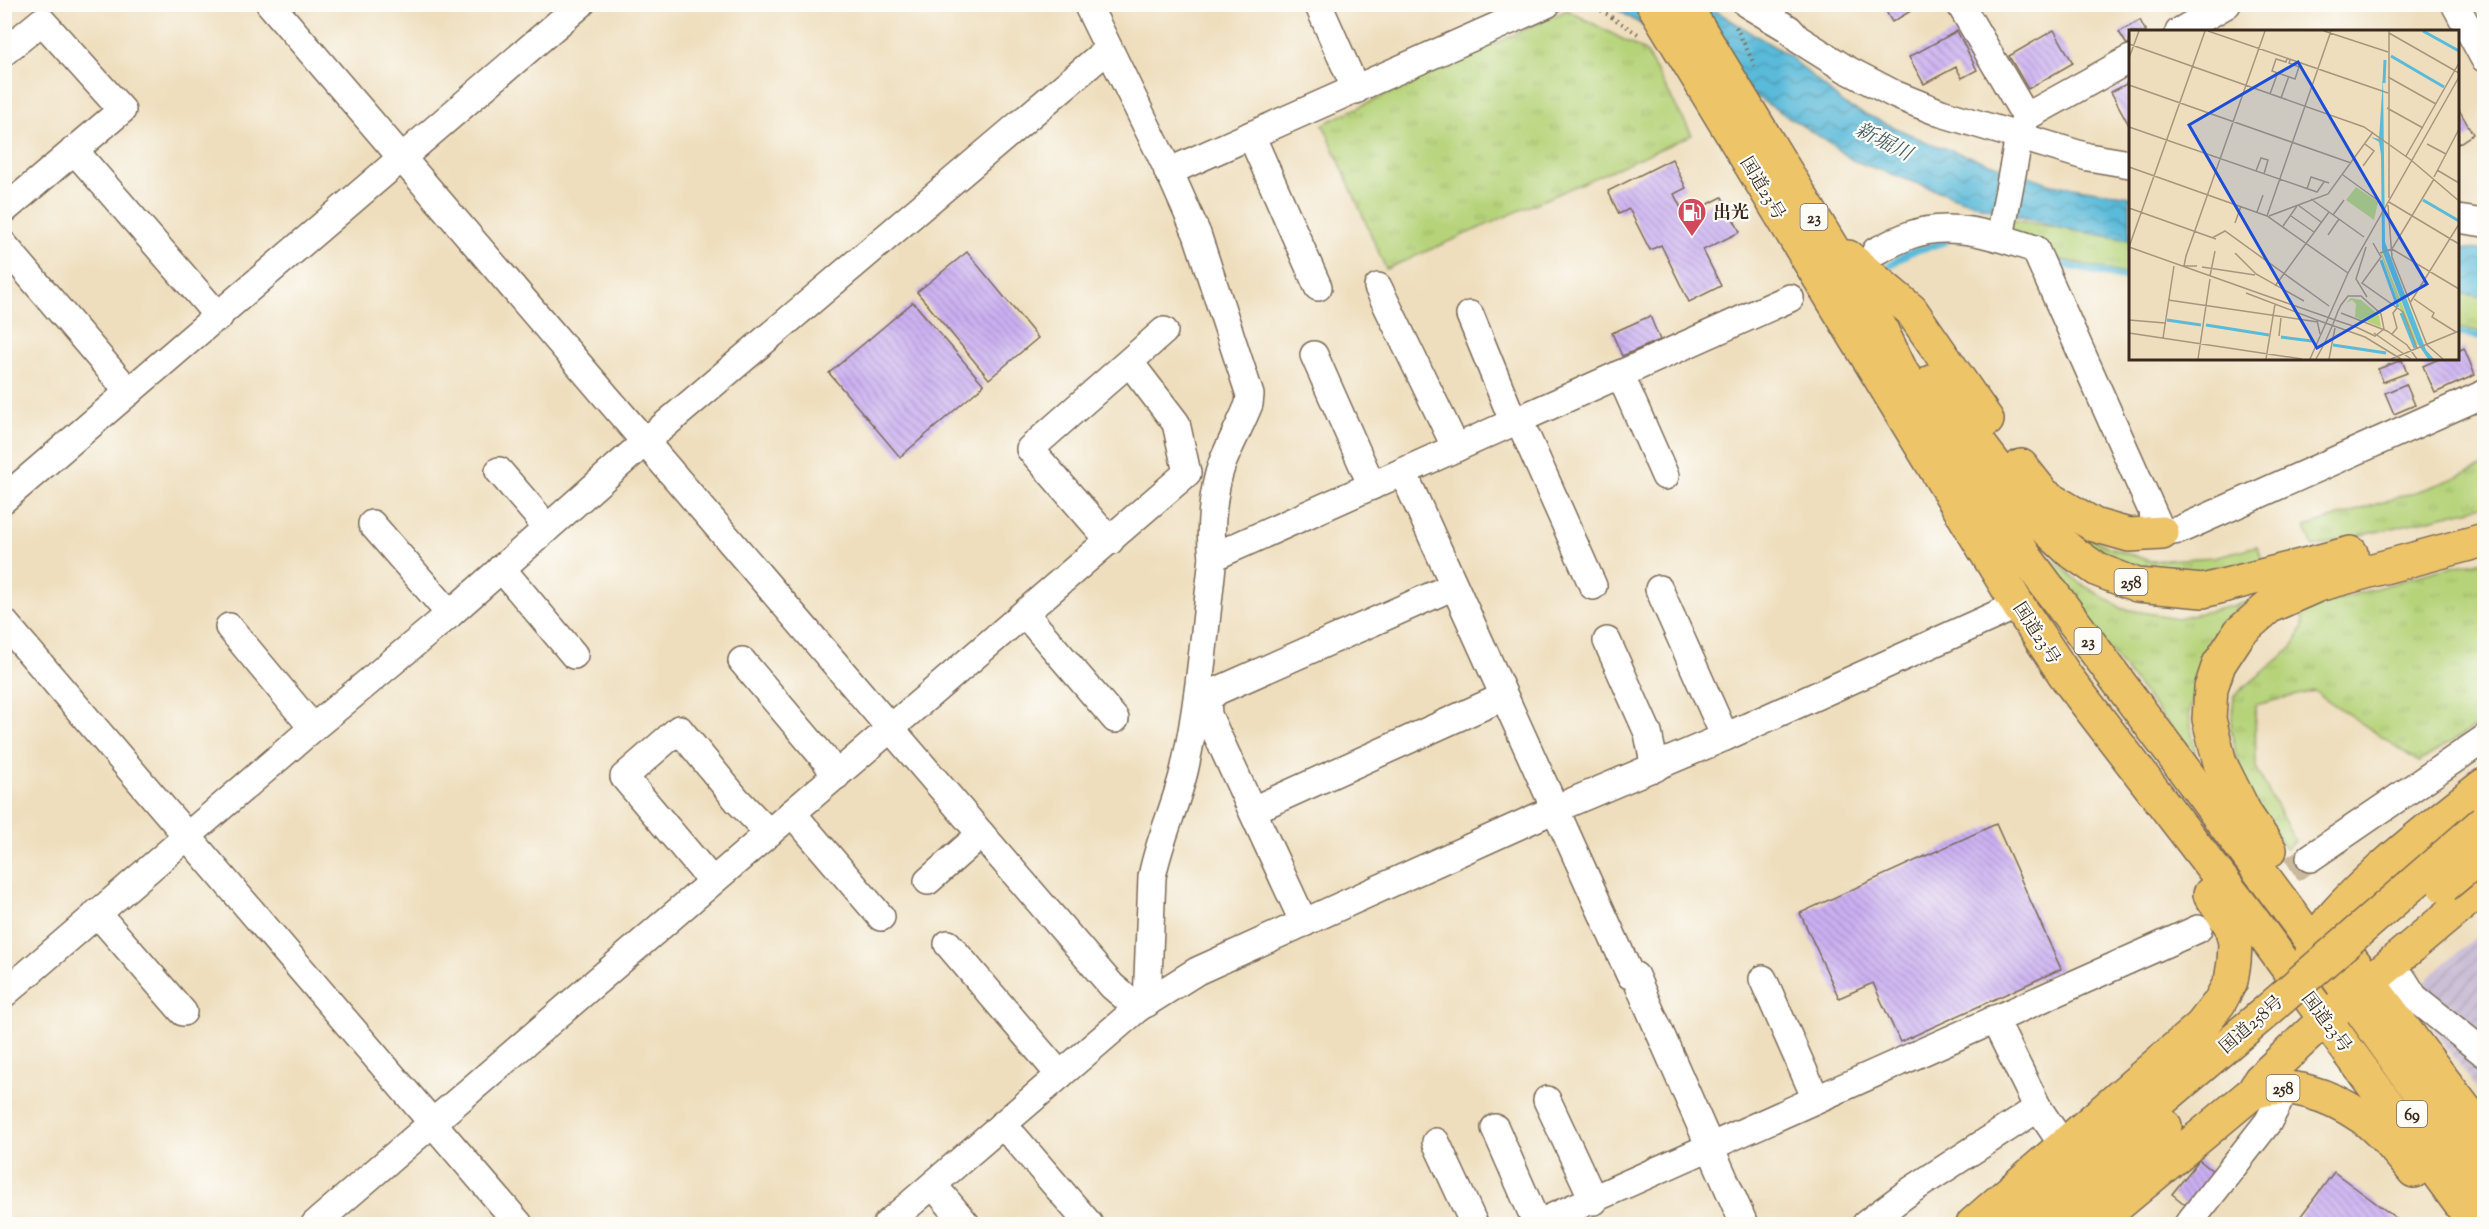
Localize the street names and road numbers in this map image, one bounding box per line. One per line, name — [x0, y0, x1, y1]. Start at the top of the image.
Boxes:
street label: 国道23号 — [1732, 152, 1790, 226]
road number: 23 — [1800, 204, 1828, 230]
road number: 258 — [2114, 569, 2148, 595]
street label: 国道23号 — [2005, 598, 2065, 670]
road number: 23 — [2074, 628, 2102, 654]
street label: 国道23号 — [2294, 988, 2357, 1059]
street label: 国道258号 — [2215, 990, 2290, 1061]
road number: 258 — [2266, 1075, 2300, 1101]
road number: 69 — [2397, 1101, 2427, 1127]

